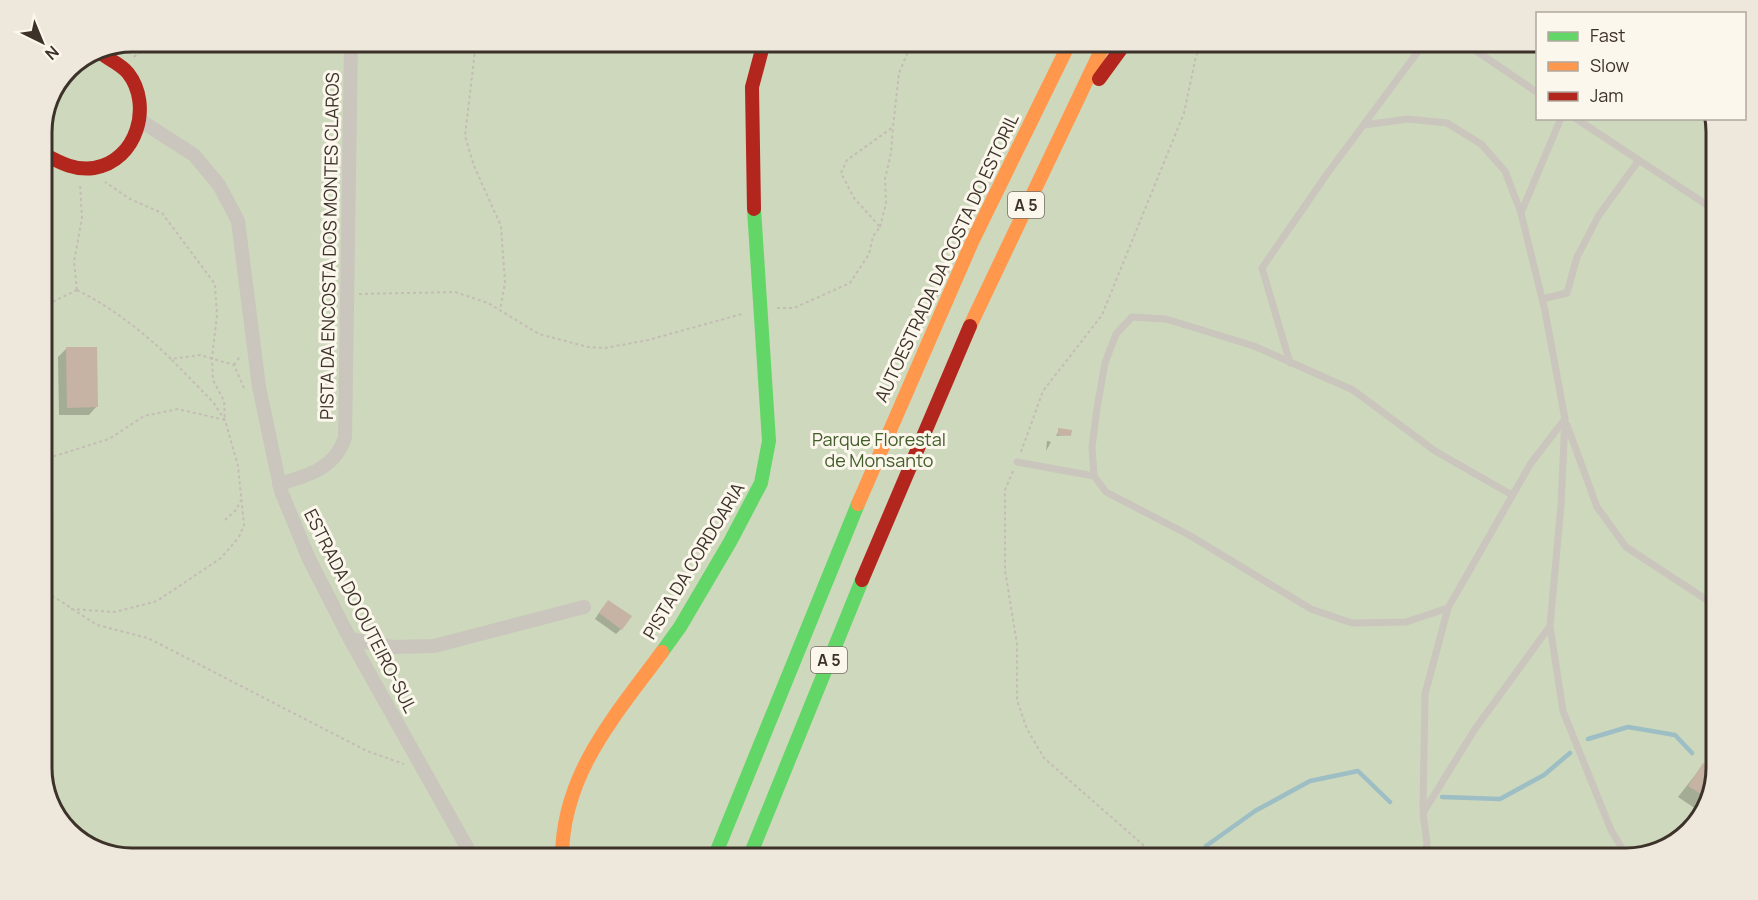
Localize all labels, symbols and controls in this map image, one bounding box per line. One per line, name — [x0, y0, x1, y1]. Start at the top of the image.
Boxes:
north arrow — [12, 12, 72, 72]
legend — [1536, 12, 1746, 120]
text: Fast — [1590, 23, 1625, 47]
text: N — [41, 41, 64, 65]
text: Slow — [1590, 53, 1630, 77]
street label: PISTA DA ENCOSTA DOS MONTES CLAROS — [314, 72, 344, 420]
text: Jam — [1590, 83, 1624, 107]
street label: AUTOESTRADA DA COSTA DO ESTORIL — [869, 109, 1024, 406]
road number: A 5 — [1008, 192, 1044, 218]
park label: Parque Florestal de Monsanto — [812, 427, 946, 472]
street label: PISTA DA CORDOARIA — [637, 477, 750, 643]
street label: ESTRADA DO OUTEIRO-SUL — [299, 505, 423, 716]
road number: A 5 — [811, 647, 847, 673]

